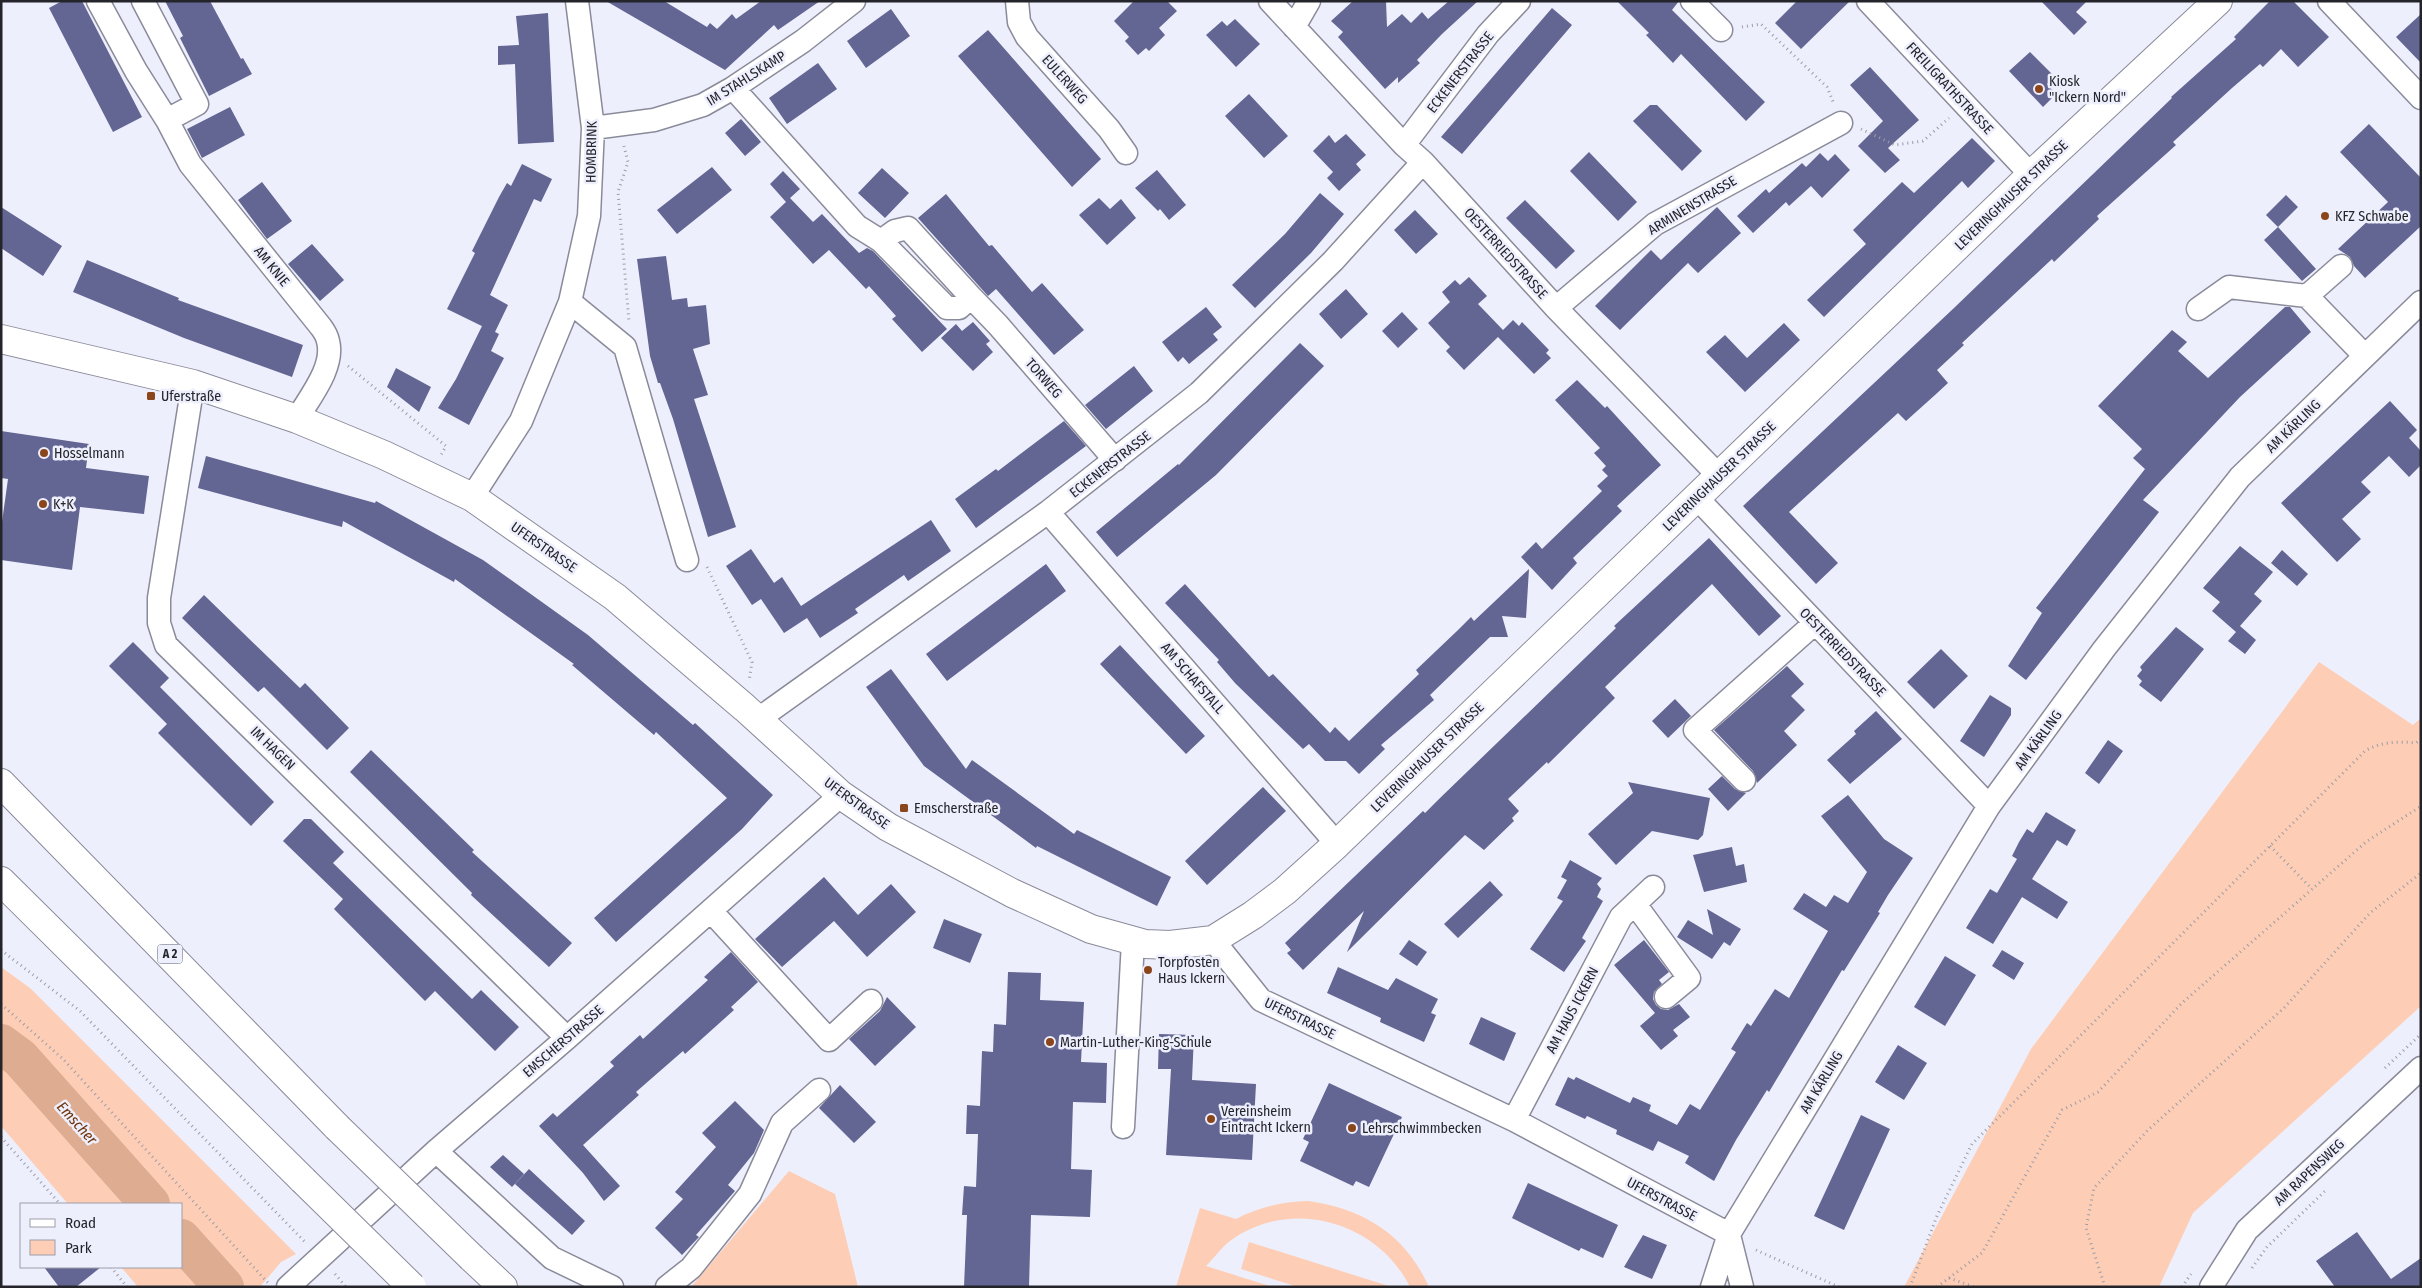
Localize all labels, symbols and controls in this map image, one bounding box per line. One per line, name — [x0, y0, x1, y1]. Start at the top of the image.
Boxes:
street label: ECKENERSTRASSE — [1423, 28, 1498, 116]
street label: FREILIGRATHSTRASSE — [1903, 39, 1997, 138]
street label: IM STAHLSKAMP — [704, 47, 789, 110]
street label: EULERWEG — [1038, 51, 1091, 107]
place label: Kiosk "Ickern Nord" — [2049, 73, 2126, 106]
marker: Kiosk "Ickern Nord" — [2033, 83, 2045, 95]
street label: HOMBRINK — [582, 120, 601, 183]
street label: LEVERINGHAUSER STRASSE — [1951, 137, 2072, 254]
street label: ARMINENSTRASSE — [1645, 172, 1740, 239]
street label: OESTERRIEDSTRASSE — [1460, 204, 1551, 303]
place label: KFZ Schwabe — [2335, 208, 2409, 225]
marker: KFZ Schwabe — [2319, 210, 2331, 222]
street label: AM KNIE — [250, 243, 293, 290]
street label: TORWEG — [1022, 355, 1066, 402]
place label: Uferstraße — [161, 388, 221, 405]
marker: Uferstraße — [145, 390, 157, 402]
street label: AM KÄRLING — [2262, 396, 2324, 457]
street label: LEVERINGHAUSER STRASSE — [1659, 418, 1780, 535]
street label: ECKENERSTRASSE — [1066, 427, 1155, 501]
place label: Hosselmann — [54, 445, 125, 462]
marker: Hosselmann — [38, 447, 50, 459]
place label: K+K — [53, 496, 74, 513]
marker: K+K — [37, 498, 49, 510]
street label: UFERSTRASSE — [507, 518, 580, 577]
street label: OESTERRIEDSTRASSE — [1796, 604, 1890, 701]
street label: AM SCHAFSTALL — [1157, 639, 1228, 717]
street label: LEVERINGHAUSER STRASSE — [1367, 699, 1488, 816]
street label: AM KÄRLING — [2011, 707, 2066, 773]
street label: IM HAGEN — [247, 723, 299, 774]
street label: UFERSTRASSE — [821, 774, 893, 833]
place label: Emscherstraße — [914, 800, 999, 817]
marker: Emscherstraße — [898, 802, 910, 814]
road number: A 2 — [158, 944, 182, 964]
place label: Torpfosten Haus Ickern — [1158, 954, 1225, 987]
marker: Torpfosten Haus Ickern — [1142, 964, 1154, 976]
street label: AM HAUS ICKERN — [1543, 964, 1602, 1056]
street label: UFERSTRASSE — [1262, 994, 1338, 1043]
street label: EMSCHERSTRASSE — [520, 1001, 607, 1081]
place label: Martin-Luther-King-Schule — [1060, 1034, 1212, 1051]
marker: Martin-Luther-King-Schule — [1044, 1036, 1056, 1048]
street label: AM KÄRLING — [1796, 1048, 1847, 1116]
water label: Emscher — [53, 1098, 101, 1149]
place label: Vereinsheim Eintracht Ickern — [1221, 1103, 1311, 1136]
marker: Vereinsheim Eintracht Ickern — [1205, 1113, 1217, 1125]
place label: Lehrschwimmbecken — [1362, 1120, 1482, 1137]
marker: Lehrschwimmbecken — [1346, 1122, 1358, 1134]
street label: AM RAPENSWEG — [2271, 1136, 2348, 1209]
street label: UFERSTRASSE — [1624, 1174, 1700, 1225]
legend — [20, 1203, 182, 1268]
text: Road — [65, 1214, 96, 1232]
text: Park — [65, 1239, 92, 1257]

